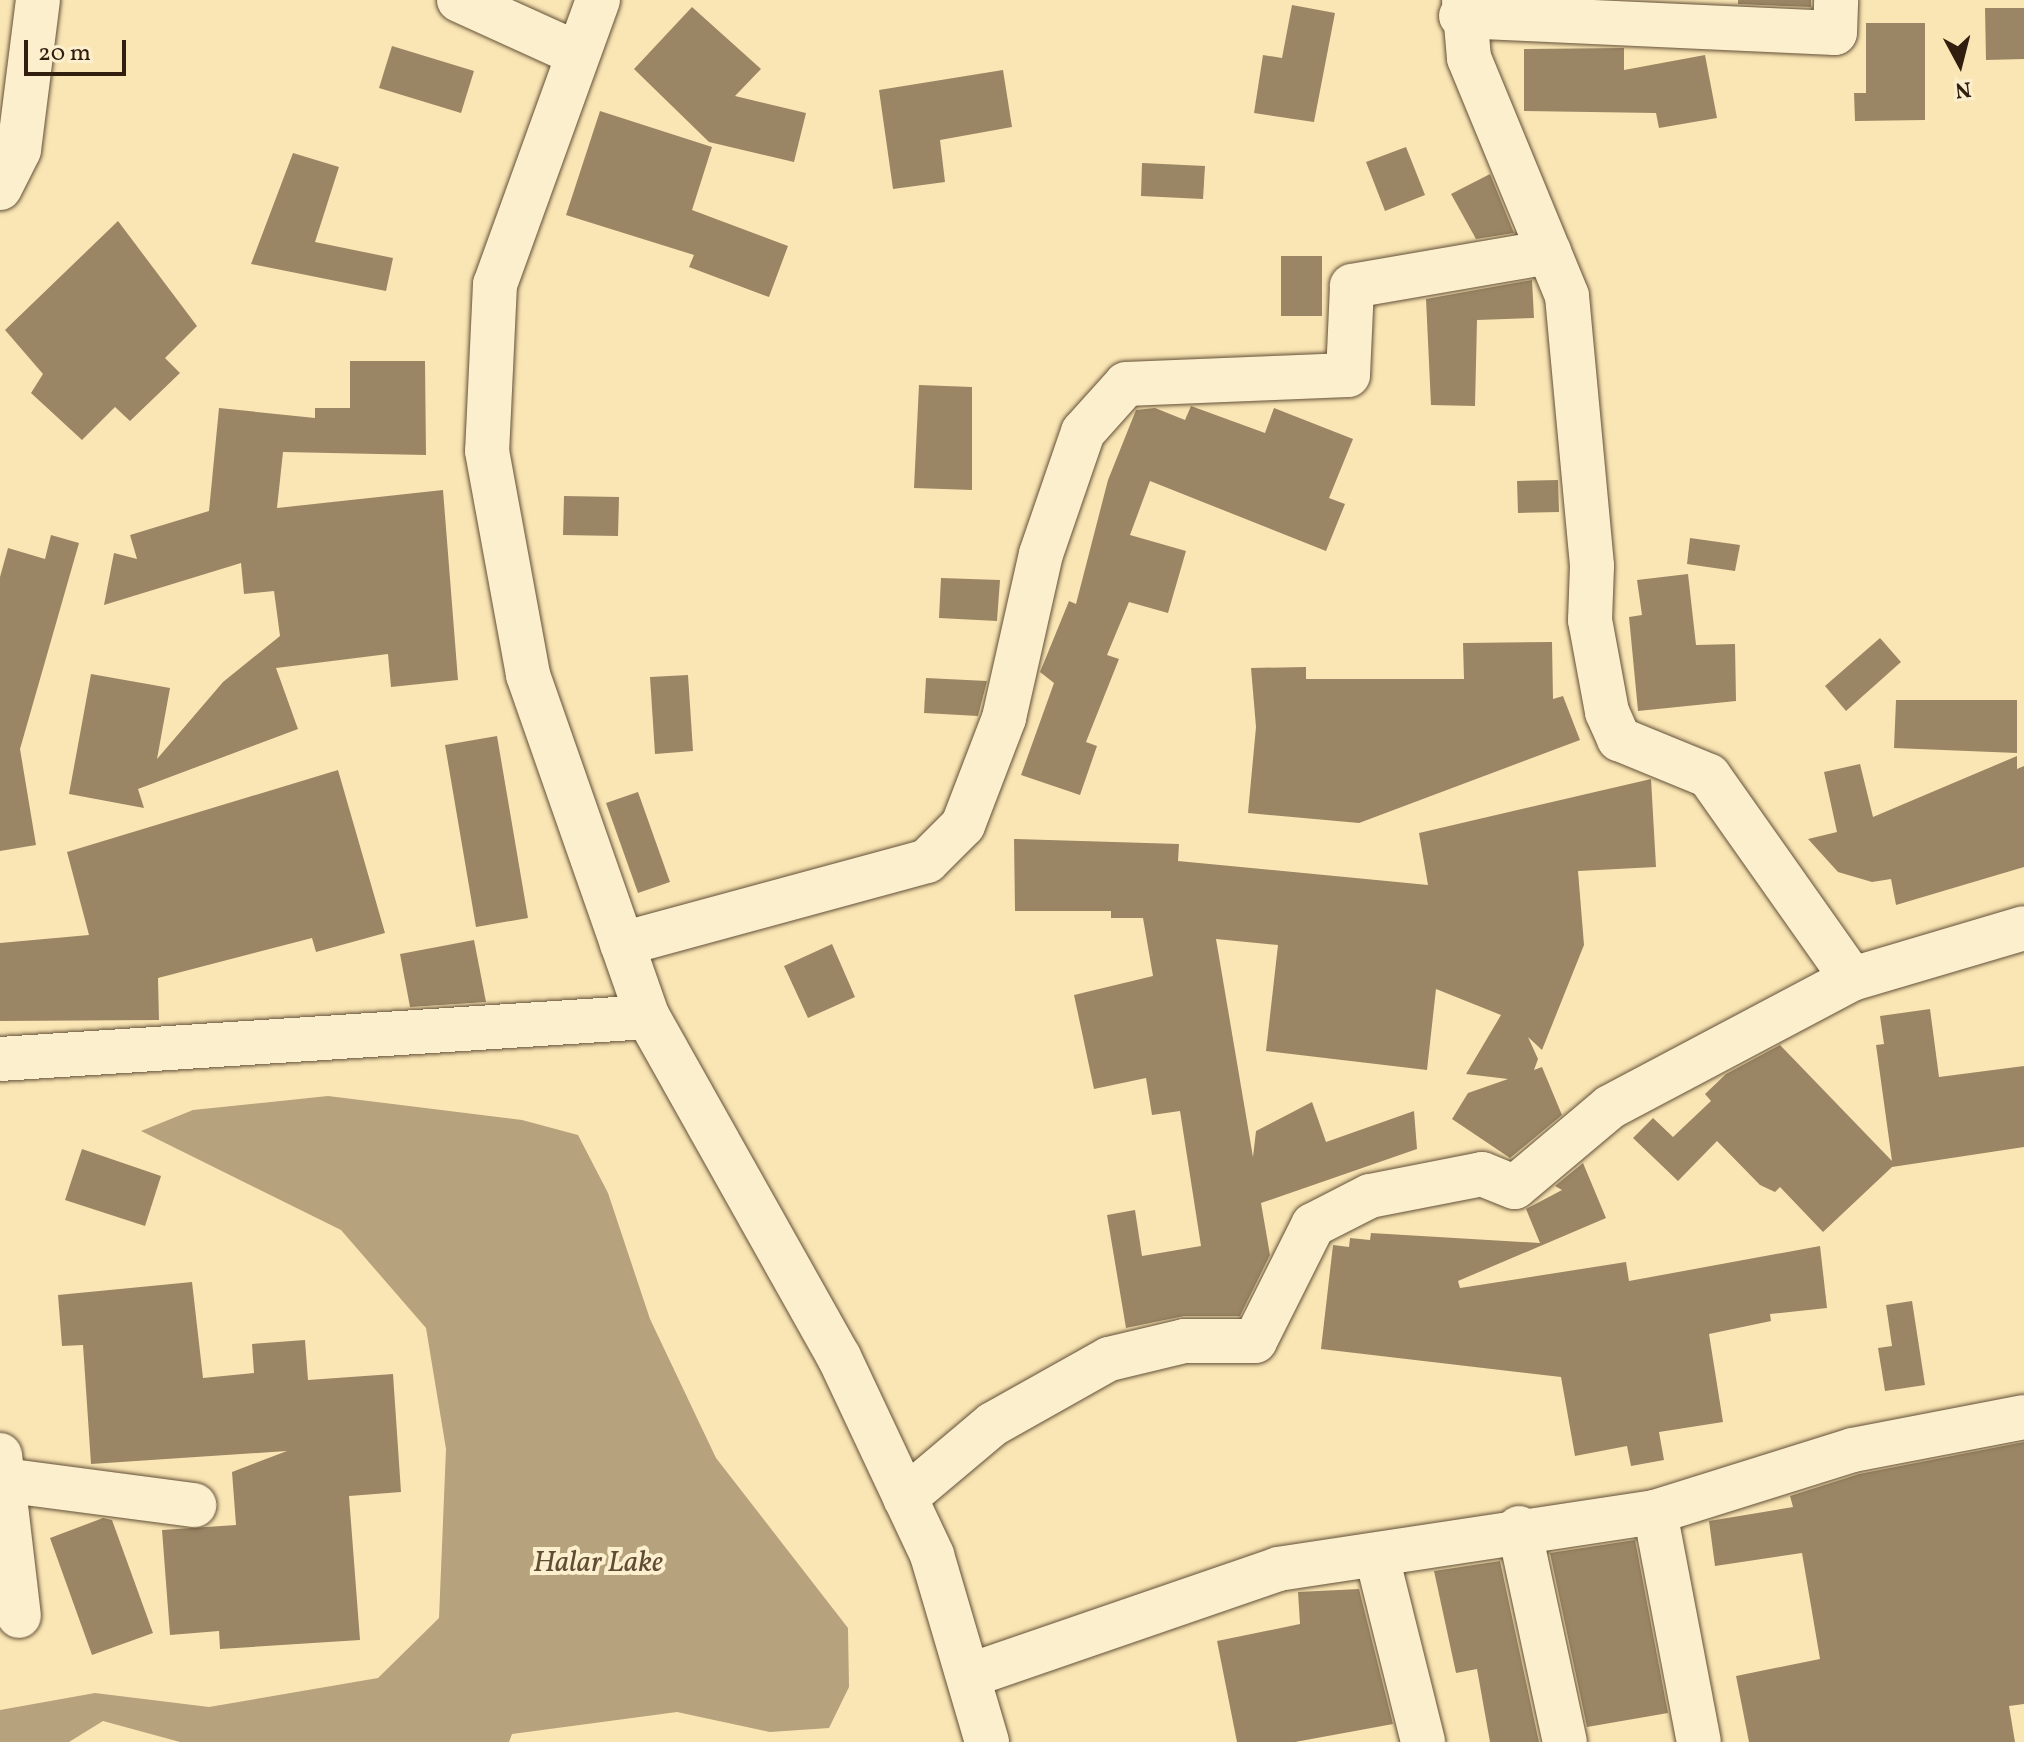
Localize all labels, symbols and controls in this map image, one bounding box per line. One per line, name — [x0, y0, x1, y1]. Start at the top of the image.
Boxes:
scale bar — [28, 24, 130, 74]
north arrow — [1920, 24, 2000, 104]
text: 20 m — [38, 37, 91, 71]
text: N — [1953, 72, 1973, 105]
water label: Halar Lake — [533, 1545, 663, 1581]

